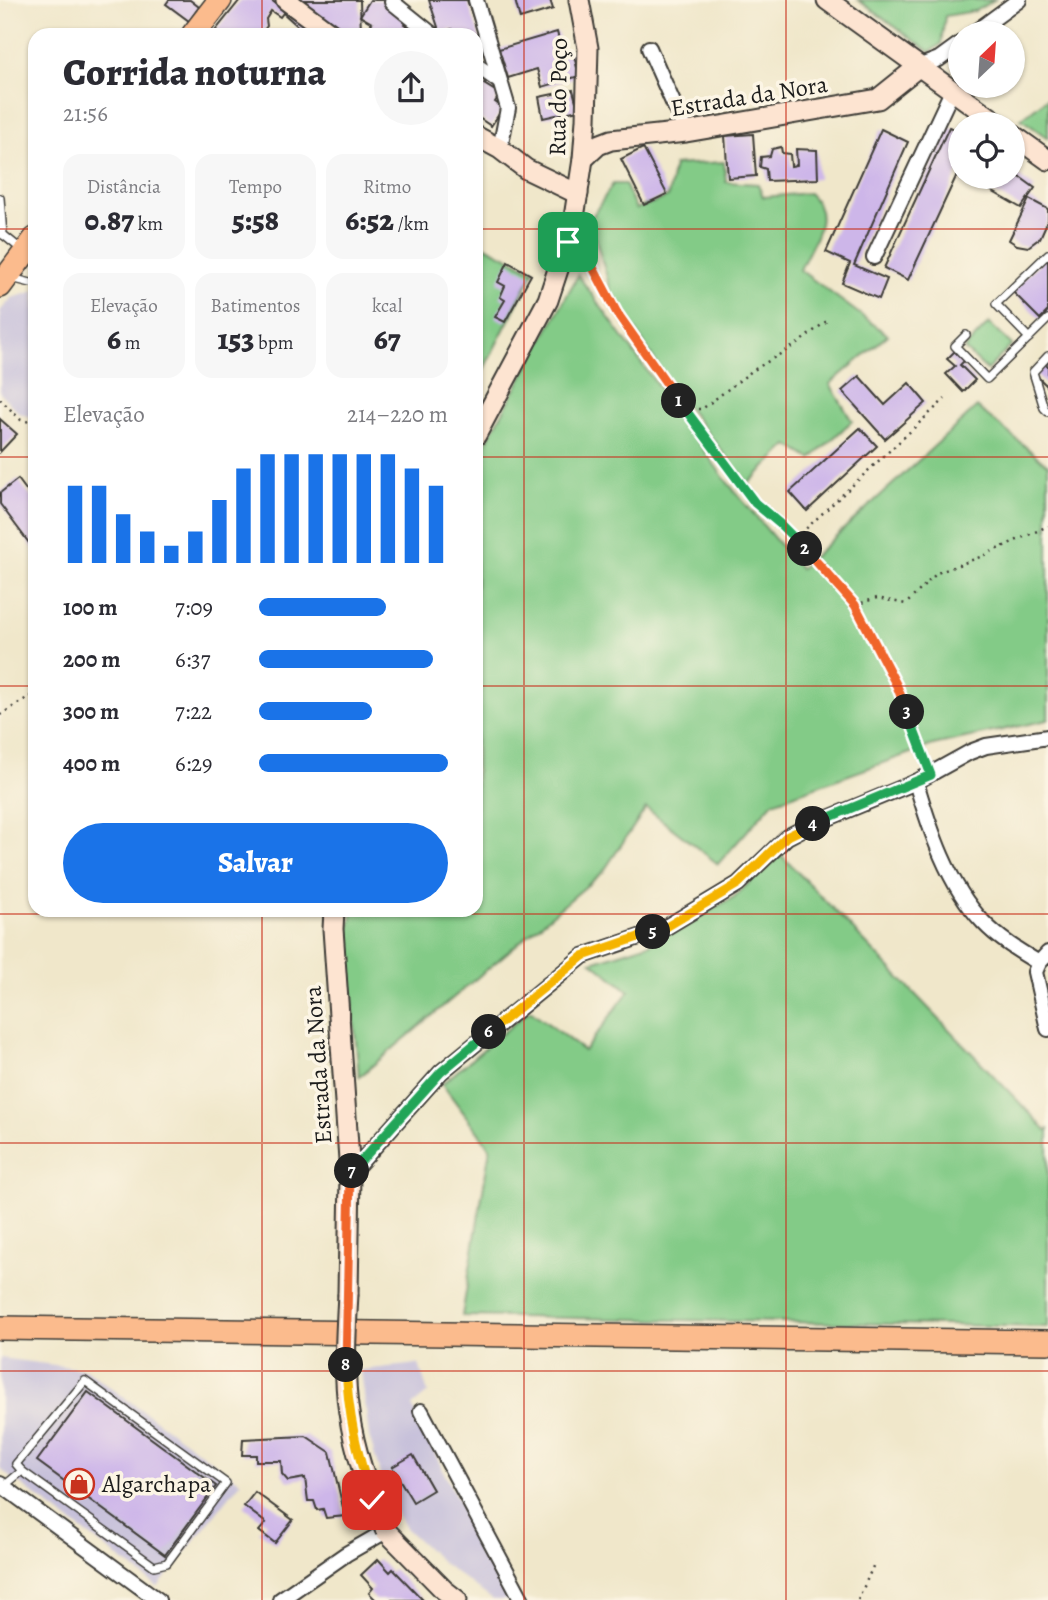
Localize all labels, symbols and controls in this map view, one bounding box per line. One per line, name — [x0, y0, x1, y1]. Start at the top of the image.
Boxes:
north arrow — [948, 21, 1026, 98]
map controls — [948, 21, 1025, 189]
street label: Rua do Poço — [541, 38, 575, 156]
text: Corrida noturna — [63, 46, 326, 98]
button: share — [374, 51, 448, 125]
street label: Estrada da Nora — [668, 68, 831, 124]
text: 21:56 — [63, 98, 108, 129]
button: locate — [948, 112, 1025, 189]
text: Distância — [87, 174, 161, 200]
text: Tempo — [229, 174, 282, 200]
text: Ritmo — [363, 174, 411, 200]
text: 0.87 — [85, 200, 134, 240]
text: 5:58 — [232, 200, 279, 240]
text: 6:52 — [345, 200, 394, 240]
text: km — [134, 211, 163, 237]
text: /km — [394, 211, 429, 237]
pin — [538, 212, 598, 272]
icon: arrive — [549, 223, 587, 261]
text: Elevação — [90, 293, 158, 319]
text: Batimentos — [211, 293, 300, 319]
text: kcal — [372, 293, 402, 319]
text: 6 — [107, 319, 121, 359]
text: 153 — [217, 319, 254, 359]
text: 67 — [374, 319, 401, 359]
text: m — [121, 330, 141, 356]
text: bpm — [254, 330, 294, 356]
pin: 1 — [662, 384, 696, 418]
text: 1 — [675, 387, 682, 413]
text: Elevação — [63, 399, 145, 430]
text: 214–220 m — [347, 399, 448, 430]
pin: 2 — [788, 532, 822, 566]
text: 2 — [800, 535, 809, 561]
text: 100 m — [63, 592, 118, 623]
text: 7:09 — [175, 592, 213, 623]
text: 200 m — [63, 644, 121, 675]
text: 6:37 — [175, 644, 210, 675]
pin: 3 — [890, 694, 925, 730]
text: 300 m — [63, 696, 119, 727]
text: 7:22 — [175, 696, 212, 727]
text: 3 — [902, 698, 911, 724]
text: 400 m — [63, 748, 120, 779]
text: 6:29 — [175, 748, 213, 779]
pin: 4 — [796, 806, 830, 842]
text: 4 — [808, 810, 817, 836]
button: Salvar — [63, 823, 448, 903]
pin: 5 — [636, 914, 670, 950]
text: 5 — [648, 918, 657, 944]
street label: Estrada da Nora — [296, 984, 339, 1145]
pin: 6 — [472, 1014, 506, 1050]
text: 6 — [484, 1018, 493, 1044]
pin: 7 — [334, 1154, 370, 1188]
text: 7 — [347, 1157, 356, 1183]
pin: 8 — [328, 1348, 364, 1382]
text: 8 — [341, 1351, 350, 1377]
shop icon: Algarchapa — [62, 1467, 96, 1501]
place label: Algarchapa — [101, 1468, 212, 1500]
pin — [342, 1470, 402, 1530]
icon: check — [353, 1481, 391, 1519]

